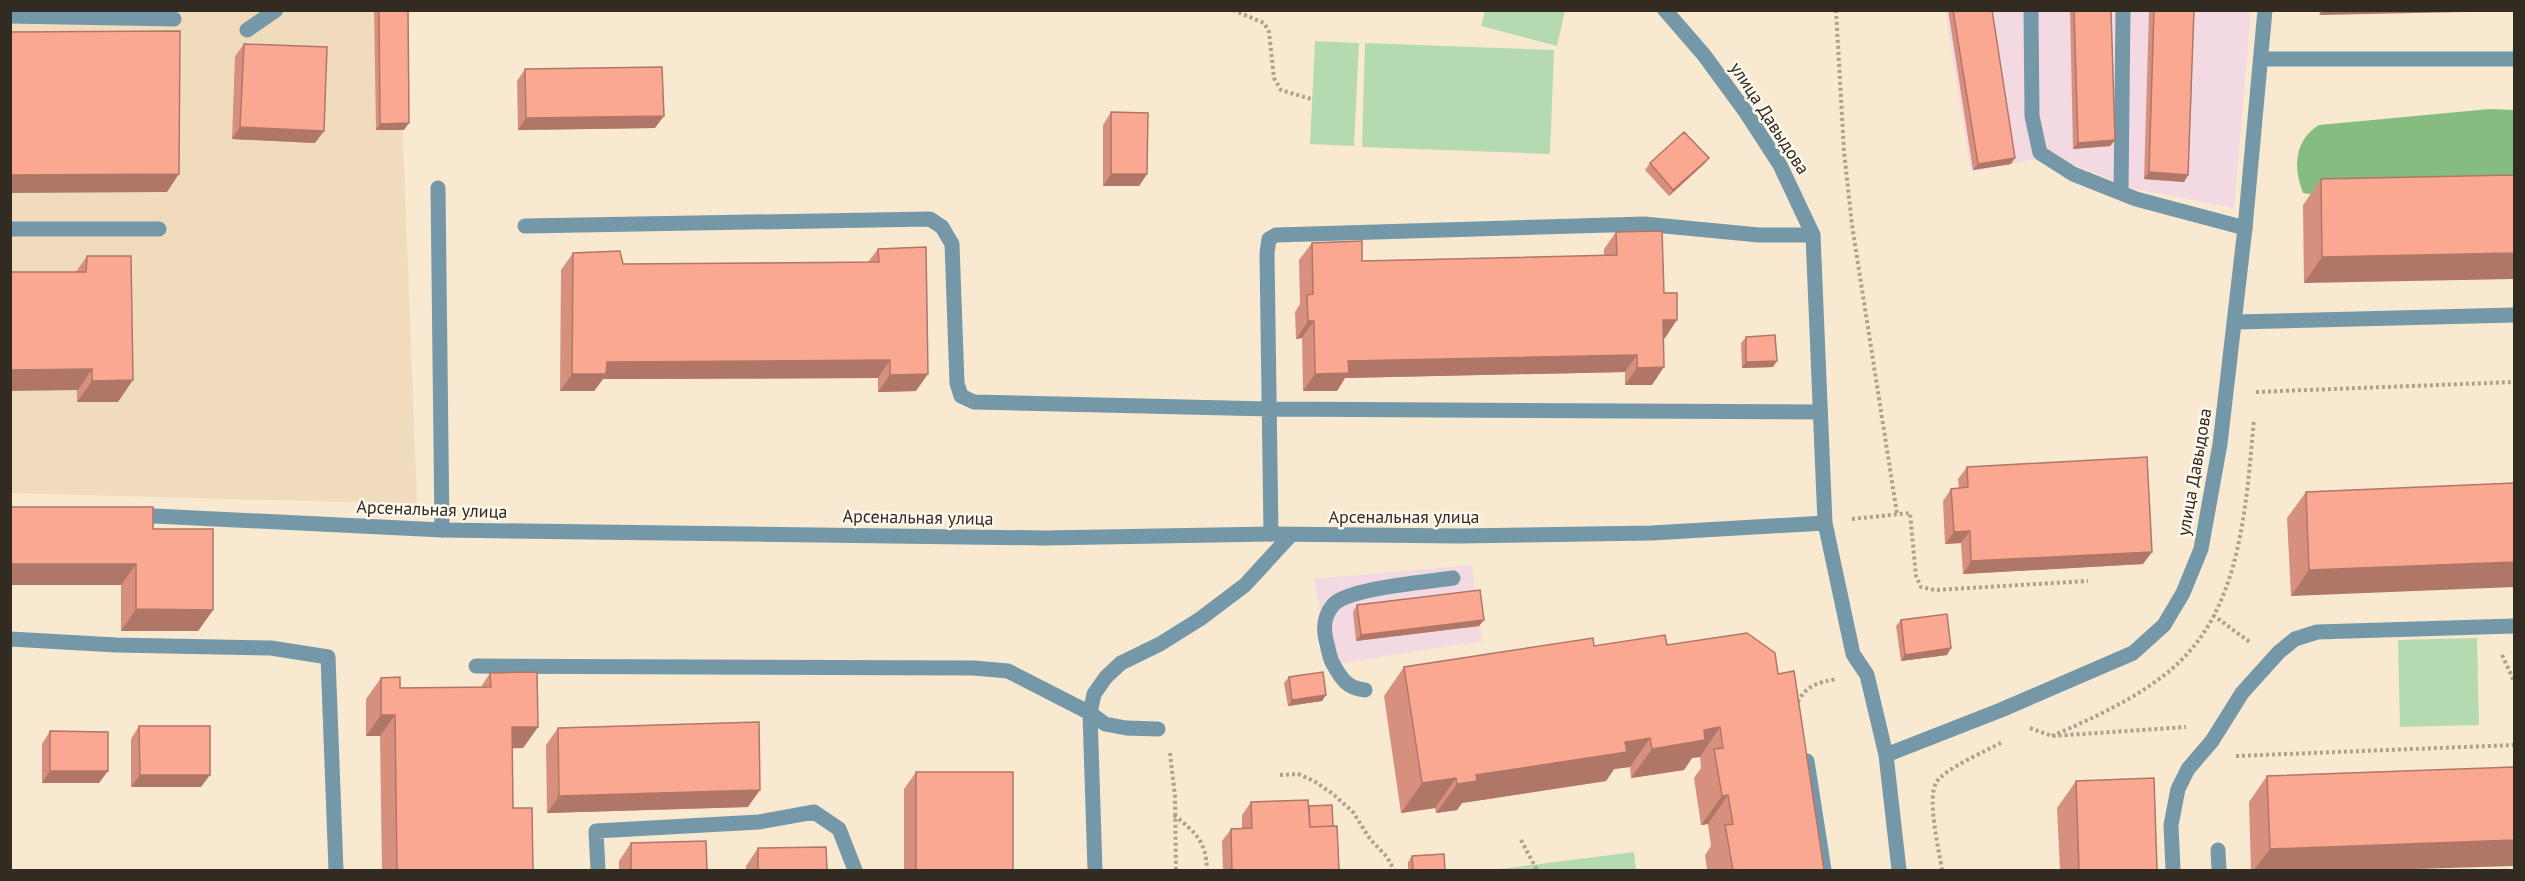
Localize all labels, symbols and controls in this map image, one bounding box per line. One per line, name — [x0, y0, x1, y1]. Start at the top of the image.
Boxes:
street label: улица Давыдова — [1725, 58, 1815, 178]
street label: улица Давыдова — [2171, 406, 2217, 538]
street label: Арсенальная улица — [356, 495, 508, 523]
street label: Арсенальная улица — [842, 504, 994, 530]
street label: Арсенальная улица — [1329, 505, 1479, 528]

